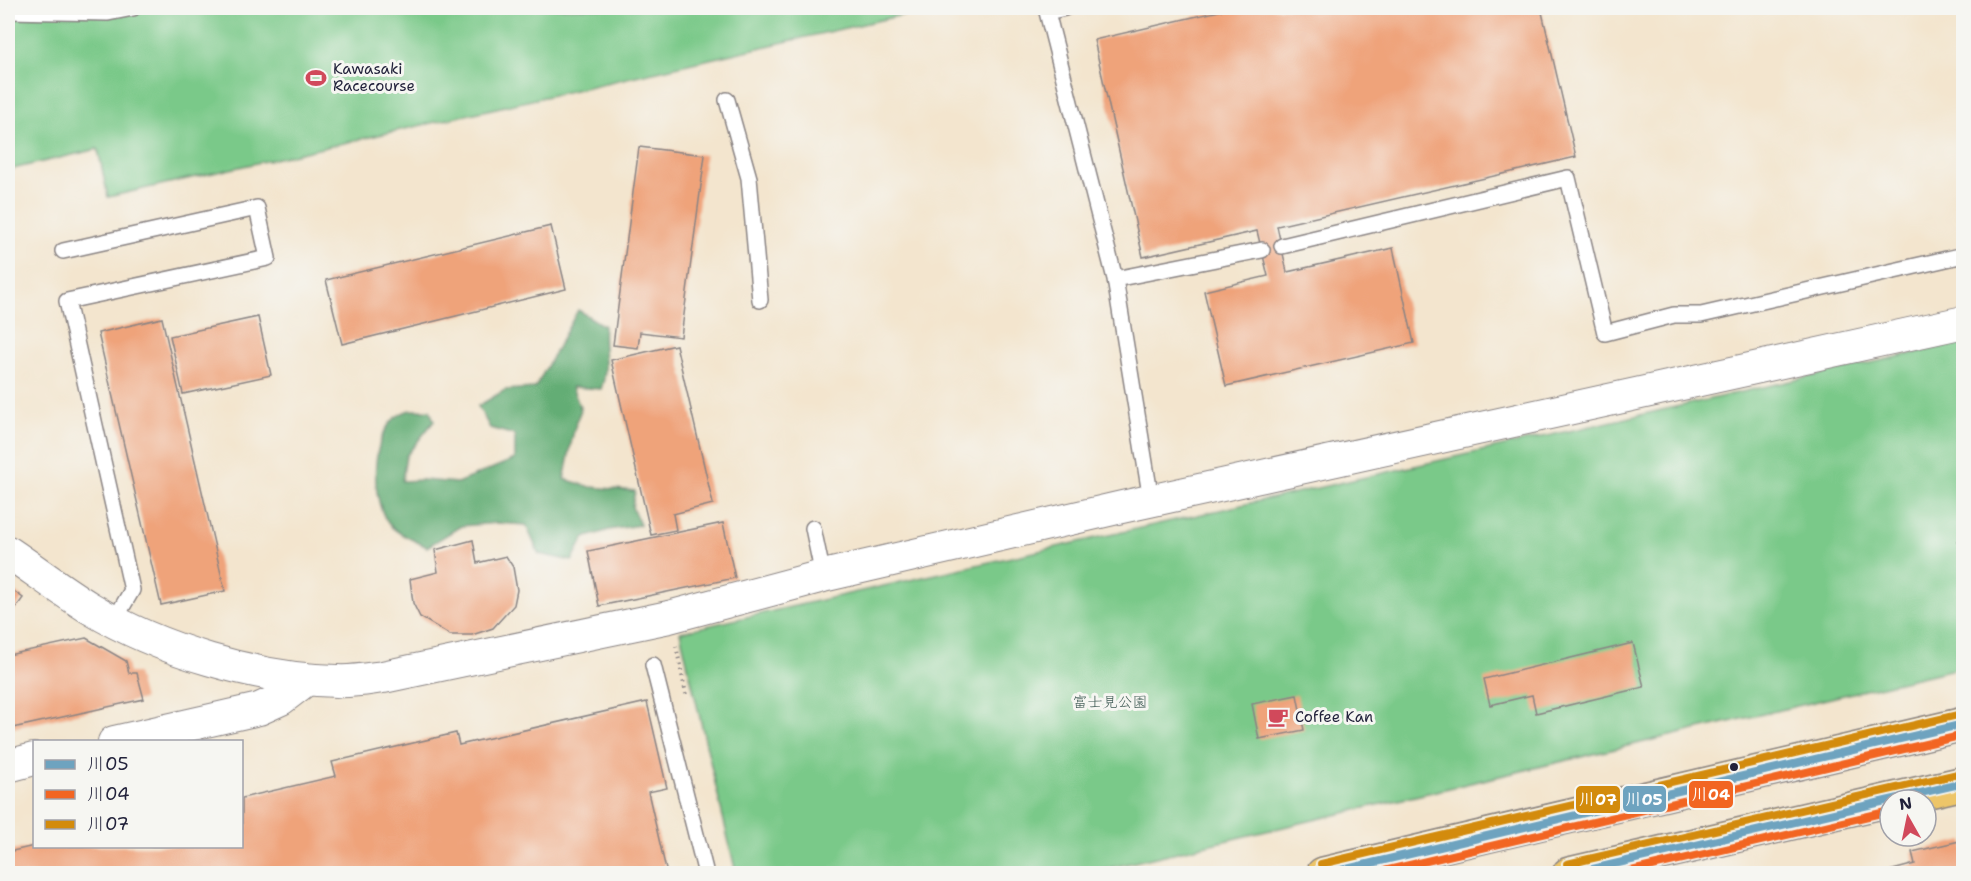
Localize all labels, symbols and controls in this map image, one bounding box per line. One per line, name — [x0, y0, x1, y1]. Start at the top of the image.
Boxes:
place label: Kawasaki Racecourse — [333, 59, 415, 96]
sports icon: Kawasaki Racecourse — [304, 66, 328, 90]
park label: 富士見公園 — [1072, 692, 1148, 712]
cafe icon: Coffee Kan — [1266, 705, 1290, 729]
place label: Coffee Kan — [1295, 707, 1373, 727]
legend — [33, 740, 243, 848]
text: 川05 — [87, 752, 128, 776]
unlabelled marker — [1728, 761, 1740, 773]
line badge: 川04 — [1688, 780, 1734, 809]
text: 川04 — [87, 782, 130, 806]
text: 川04 — [1692, 784, 1730, 805]
line badge: 川07 — [1575, 785, 1621, 814]
line badge: 川05 — [1622, 785, 1667, 813]
north arrow — [1878, 788, 1938, 848]
text: 川07 — [1579, 789, 1617, 810]
text: 川05 — [1625, 789, 1663, 810]
text: N — [1898, 792, 1914, 815]
text: 川07 — [87, 812, 129, 836]

